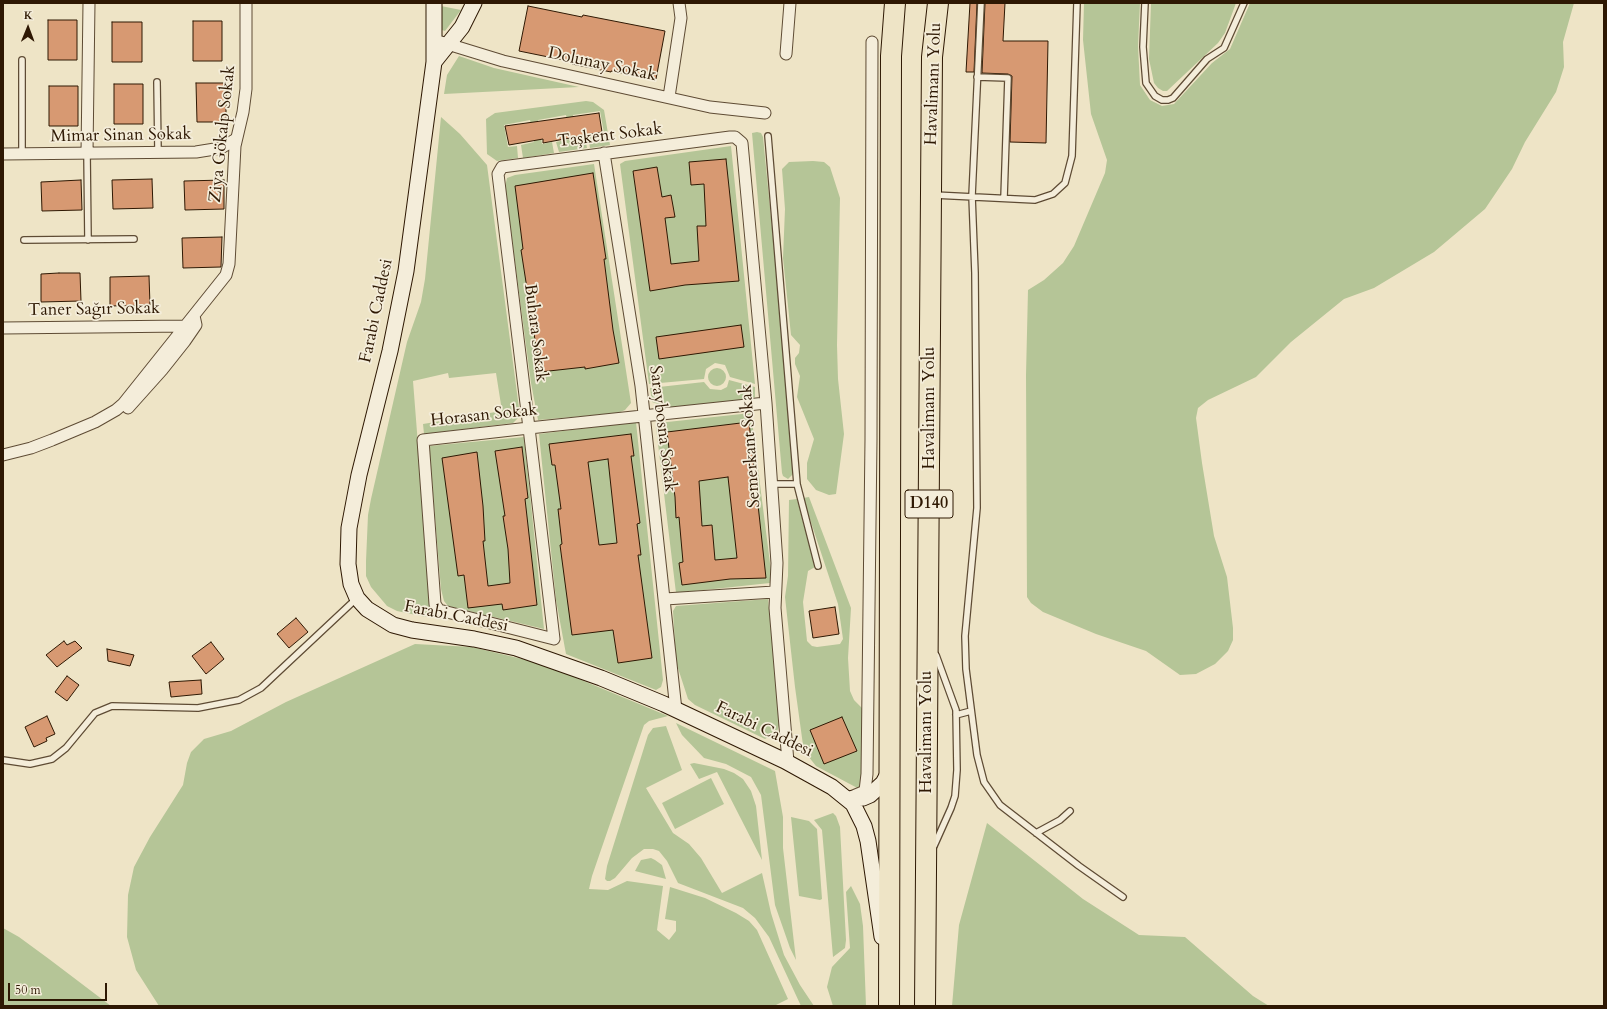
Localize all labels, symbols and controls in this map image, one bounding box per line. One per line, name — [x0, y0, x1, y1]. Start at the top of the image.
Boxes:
north arrow — [8, 8, 48, 48]
text: K — [24, 8, 33, 23]
street label: Havalimanı Yolu — [922, 22, 946, 146]
street label: Dolunay Sokak — [546, 44, 658, 86]
street label: Ziya Gökalp Sokak — [206, 64, 240, 204]
street label: Taşkent Sokak — [557, 119, 663, 153]
street label: Mimar Sinan Sokak — [50, 125, 192, 147]
street label: Farabi Caddesi — [356, 257, 398, 365]
street label: Buhara Sokak — [519, 283, 551, 383]
street label: Taner Sağır Sokak — [28, 299, 160, 321]
street label: Havalimanı Yolu — [920, 347, 940, 469]
street label: Saraybosna Sokak — [644, 365, 680, 493]
street label: Semerkant Sokak — [737, 384, 765, 508]
street label: Horasan Sokak — [430, 400, 538, 432]
road number: D140 — [905, 490, 953, 518]
street label: Farabi Caddesi — [402, 597, 510, 637]
street label: Havalimanı Yolu — [917, 671, 937, 793]
street label: Farabi Caddesi — [712, 698, 816, 762]
scale bar — [10, 975, 109, 1001]
text: 50 m — [15, 982, 41, 998]

